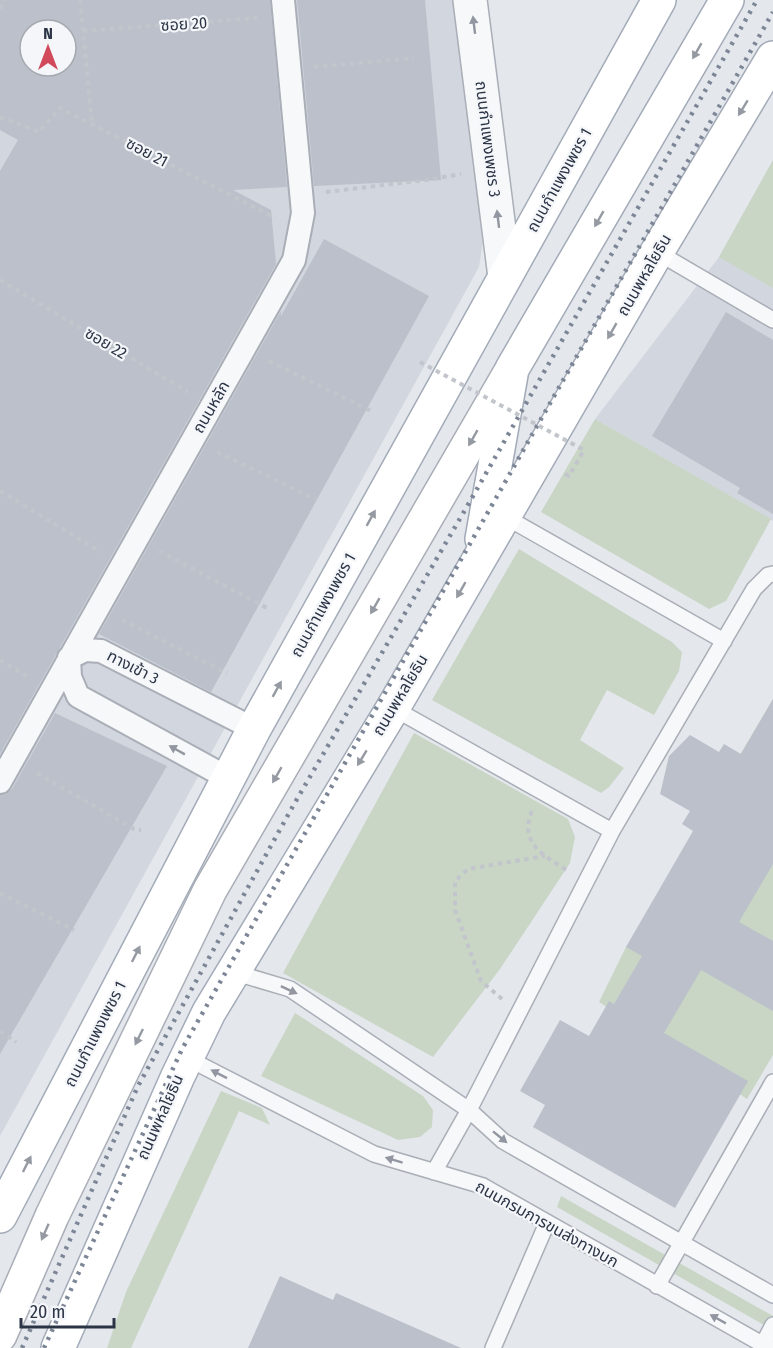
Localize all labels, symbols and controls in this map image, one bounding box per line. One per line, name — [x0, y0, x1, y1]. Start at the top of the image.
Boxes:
street label: ซอย 20 — [160, 13, 208, 35]
one-way arrow — [469, 16, 478, 35]
north arrow — [18, 18, 78, 78]
text: N — [43, 24, 53, 43]
one-way arrow — [692, 43, 702, 60]
street label: ถนนกำแพงเพชร 3 — [471, 80, 505, 198]
one-way arrow — [738, 100, 748, 117]
street label: ถนนกำแพงเพชร 1 — [523, 125, 595, 235]
street label: ซอย 21 — [123, 133, 171, 171]
one-way arrow — [493, 209, 502, 228]
one-way arrow — [594, 211, 605, 227]
street label: ถนนพหลโยธิน — [613, 231, 675, 319]
one-way arrow — [607, 322, 617, 339]
street label: ซอย 22 — [82, 323, 130, 363]
street label: ถนนหลัก — [188, 377, 234, 437]
one-way arrow — [467, 430, 478, 446]
one-way arrow — [366, 510, 376, 527]
street label: ถนนกำแพงเพชร 1 — [287, 550, 359, 660]
one-way arrow — [456, 582, 466, 599]
one-way arrow — [370, 598, 380, 615]
street label: ทางเข้า 3 — [104, 646, 162, 688]
street label: ถนนพหลโยธิน — [368, 651, 432, 739]
one-way arrow — [272, 680, 282, 697]
one-way arrow — [168, 745, 185, 755]
one-way arrow — [357, 750, 368, 766]
one-way arrow — [272, 767, 282, 784]
one-way arrow — [131, 945, 141, 963]
street label: ถนนกำแพงเพชร 1 — [60, 978, 130, 1090]
one-way arrow — [280, 985, 297, 994]
one-way arrow — [134, 1029, 143, 1046]
one-way arrow — [210, 1069, 227, 1079]
street label: ถนนพหลโยธิน — [133, 1071, 187, 1163]
one-way arrow — [492, 1130, 507, 1143]
one-way arrow — [385, 1155, 403, 1164]
one-way arrow — [22, 1156, 32, 1173]
street label: ถนนกรมการขนส่งทางบก — [472, 1177, 622, 1271]
one-way arrow — [40, 1223, 49, 1241]
scale bar — [21, 1291, 114, 1329]
text: 20 m — [30, 1301, 65, 1323]
one-way arrow — [710, 1314, 726, 1325]

